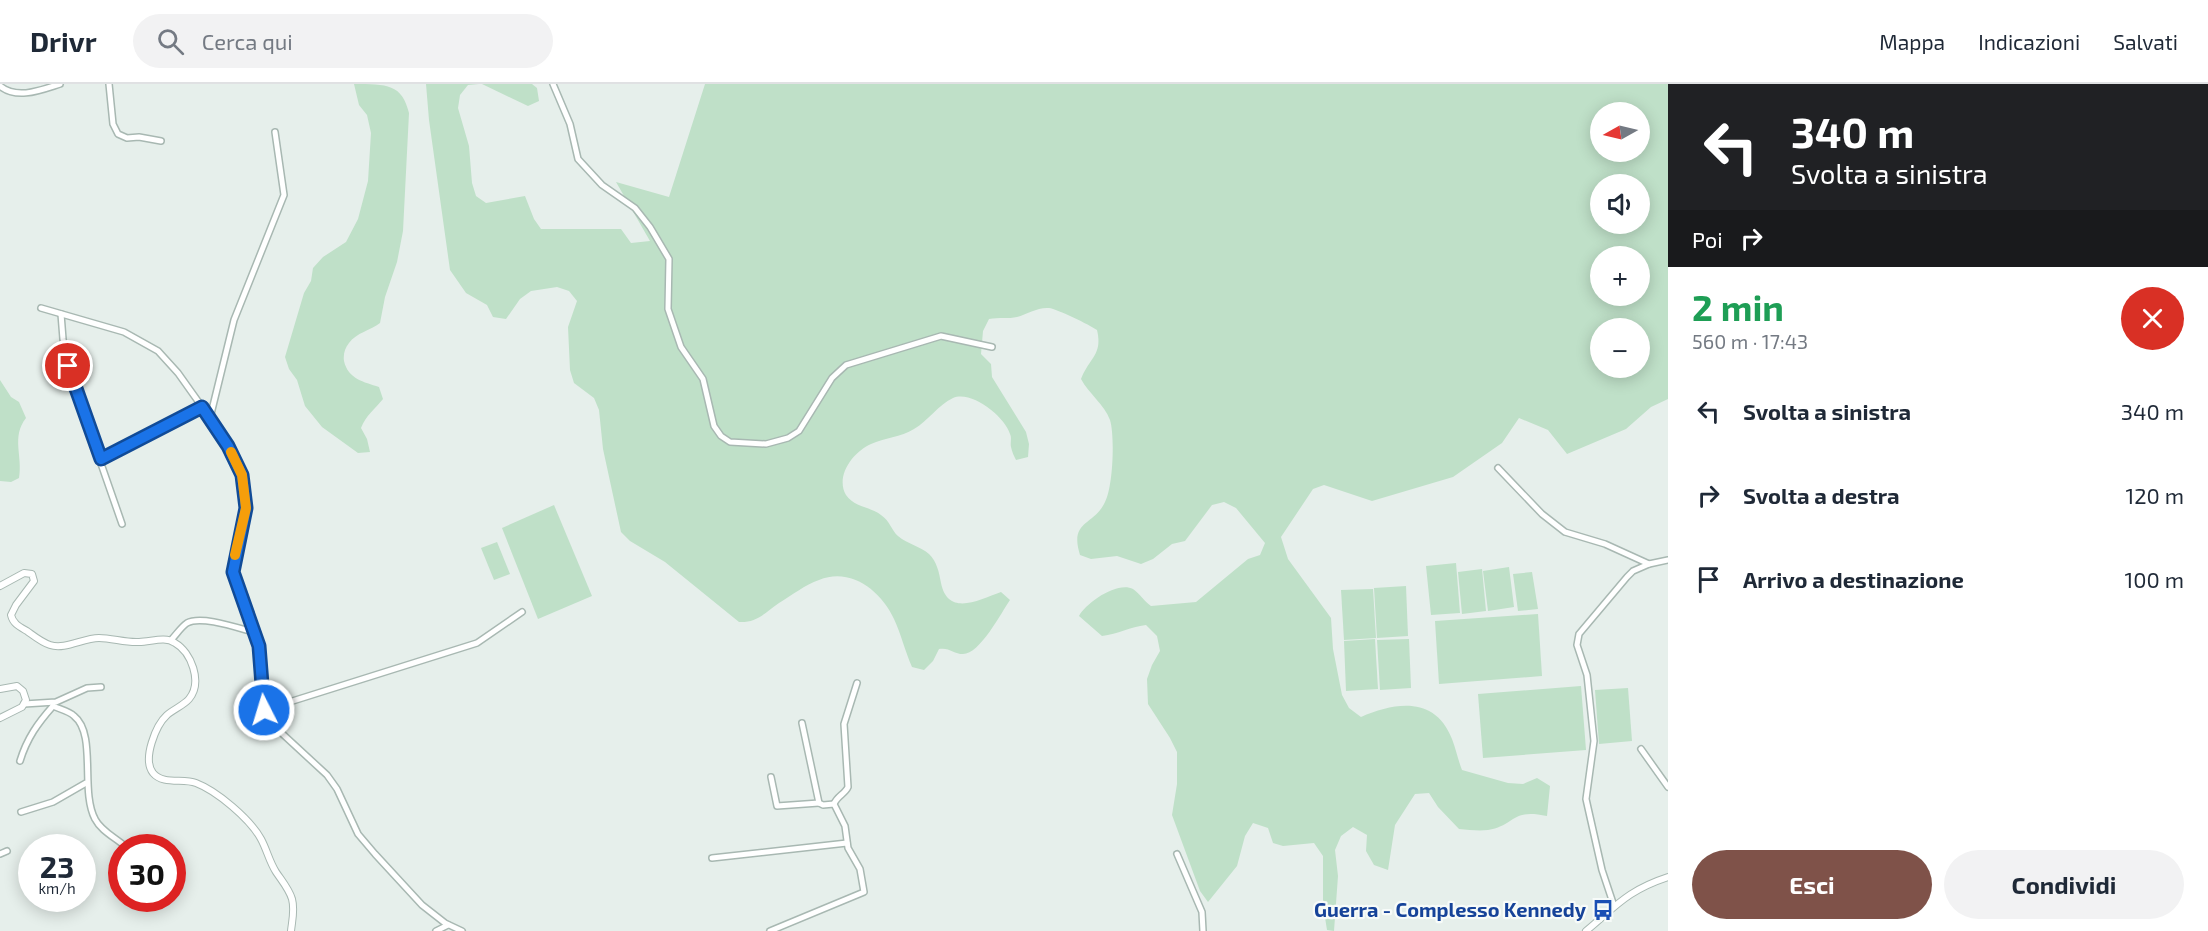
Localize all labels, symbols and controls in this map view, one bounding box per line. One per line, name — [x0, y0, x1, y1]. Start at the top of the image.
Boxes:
search box — [133, 14, 553, 68]
text: Drivr — [30, 24, 97, 58]
icon: search — [154, 25, 187, 58]
text: Cerca qui — [202, 28, 293, 54]
text: Mappa — [1879, 29, 1945, 54]
text: Indicazioni — [1978, 29, 2080, 54]
text: Salvati — [2113, 29, 2178, 54]
north arrow — [1590, 102, 1650, 162]
map controls — [1590, 102, 1650, 378]
text: 340 m — [1791, 106, 1914, 156]
icon: left — [1692, 108, 1770, 186]
text: Svolta a sinistra — [1791, 157, 1988, 189]
button: sound — [1590, 174, 1650, 234]
icon: right — [1735, 222, 1768, 255]
text: Poi — [1692, 226, 1723, 252]
button: + — [1590, 246, 1650, 306]
text: 2 min — [1692, 285, 1784, 328]
button: close — [2121, 287, 2184, 350]
button: − — [1590, 318, 1650, 378]
text: 560 m · 17:43 — [1692, 329, 1808, 353]
pin — [42, 340, 93, 391]
icon: arrive — [51, 349, 84, 382]
icon: left — [1692, 395, 1725, 428]
text: Svolta a sinistra — [1743, 398, 1911, 424]
text: 340 m — [2121, 398, 2184, 424]
icon: right — [1692, 479, 1725, 512]
text: Svolta a destra — [1743, 482, 1900, 508]
text: 120 m — [2125, 482, 2184, 508]
icon: arrive — [1692, 563, 1725, 596]
text: Arrivo a destinazione — [1743, 566, 1964, 592]
text: 100 m — [2125, 566, 2184, 592]
position arrow — [232, 678, 296, 742]
speed limit sign: 30 — [108, 834, 186, 912]
text: 23 — [40, 848, 74, 884]
button: Esci — [1692, 850, 1932, 919]
button: Condividi — [1944, 850, 2184, 919]
text: km/h — [38, 879, 76, 897]
place label: Guerra - Complesso Kennedy — [1314, 897, 1587, 922]
bus stop icon: Guerra - Complesso Kennedy — [1591, 898, 1615, 922]

